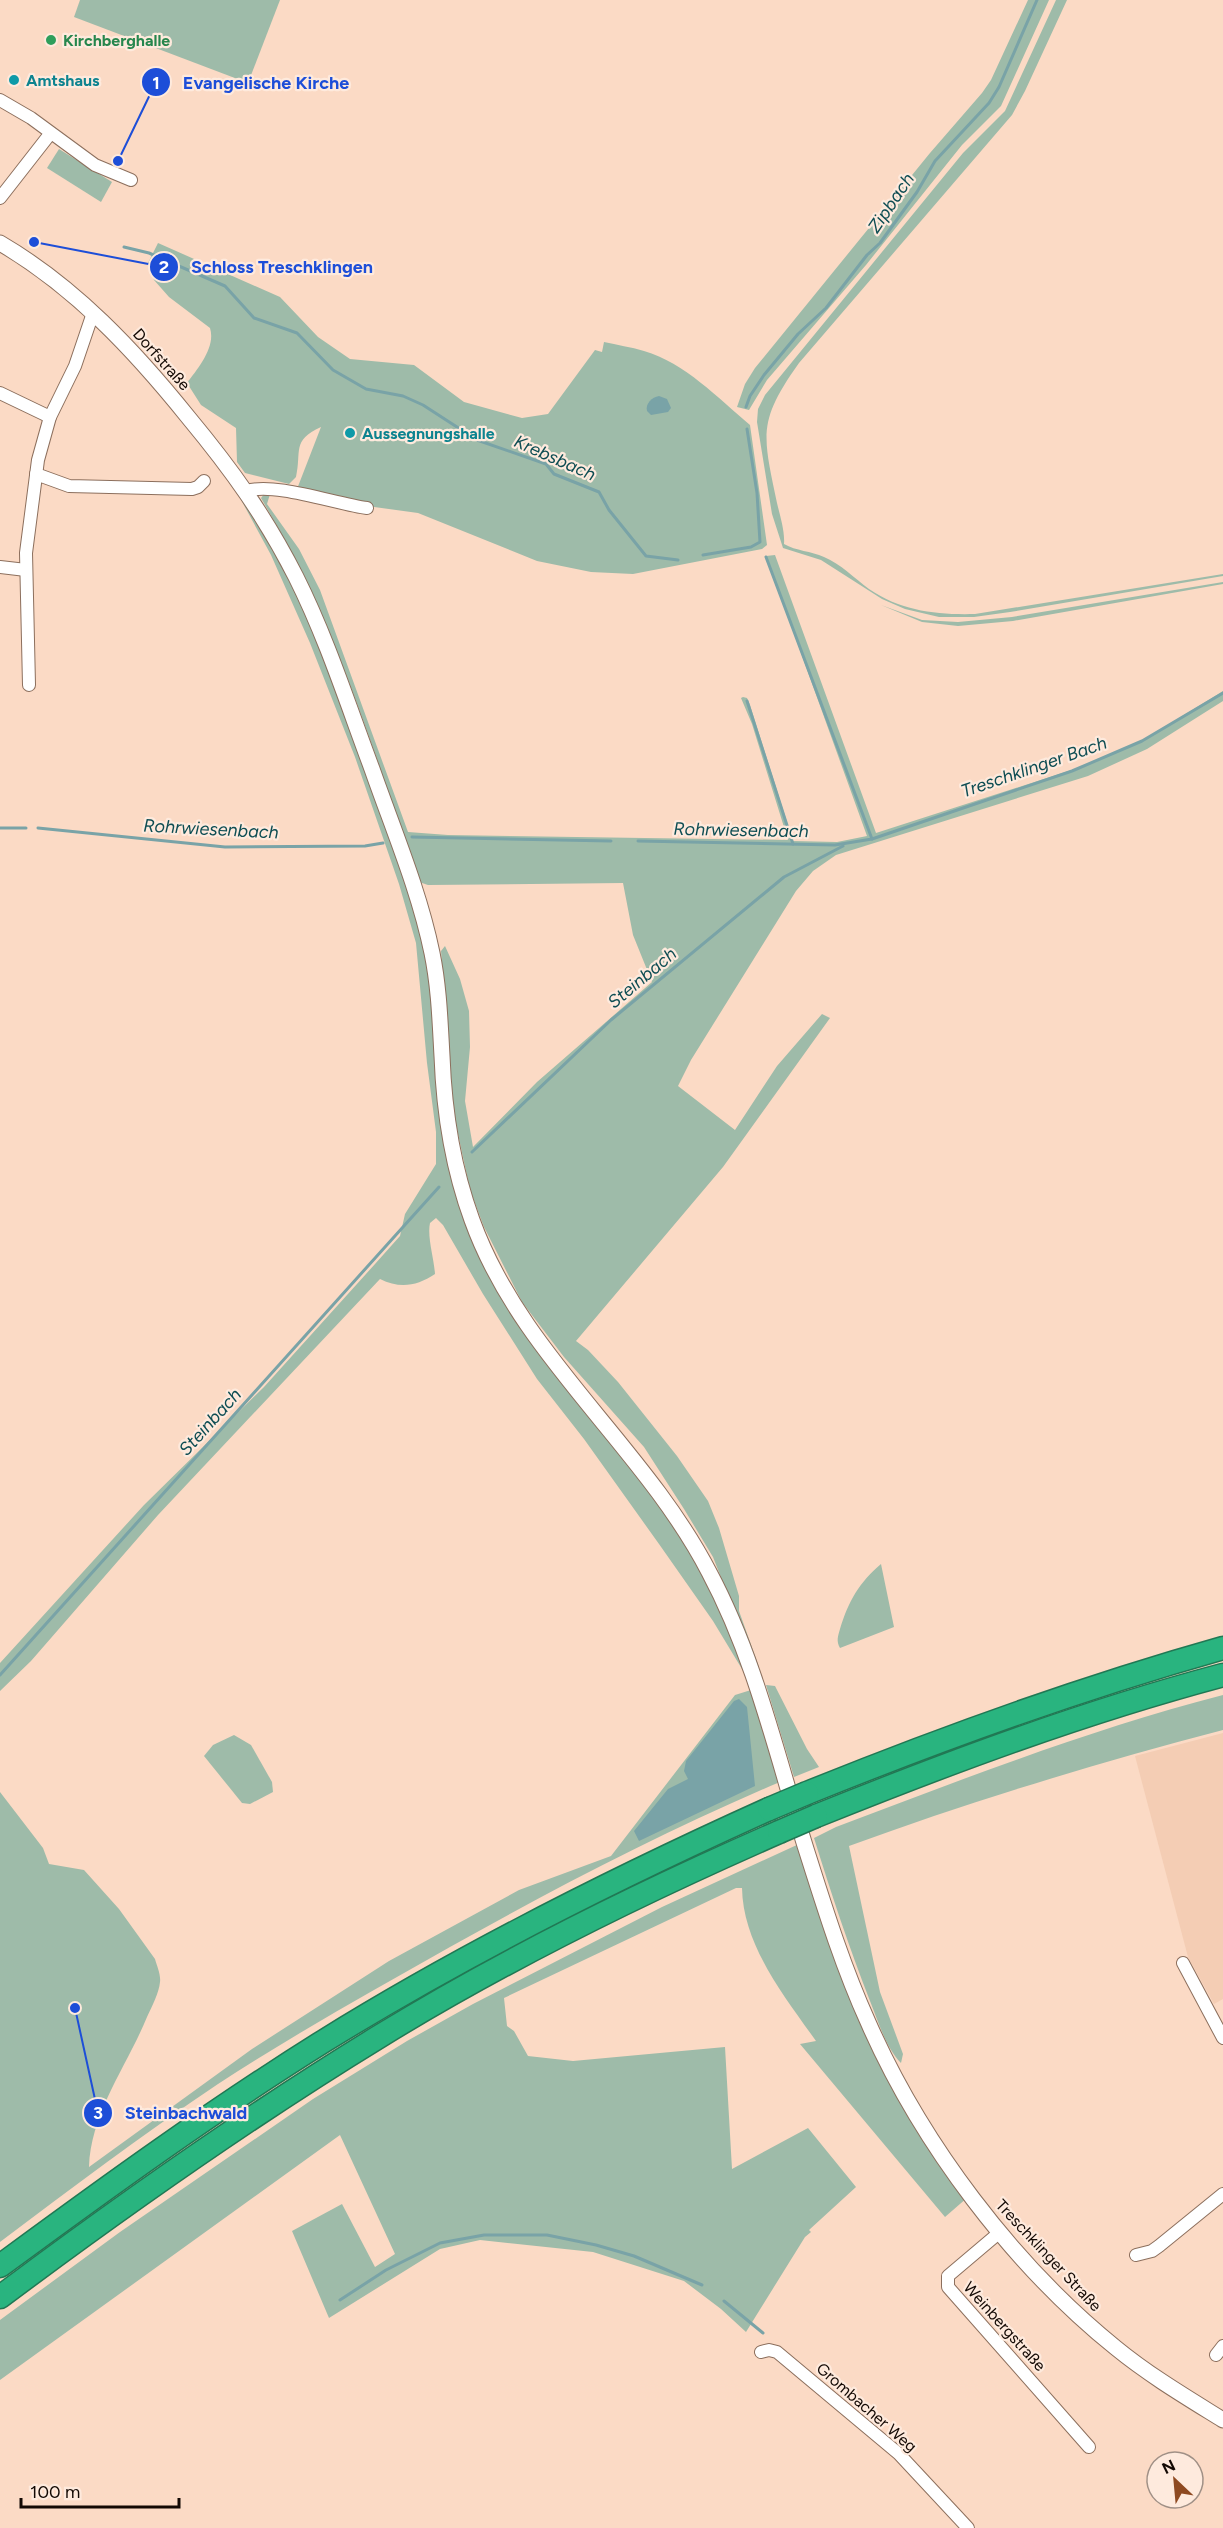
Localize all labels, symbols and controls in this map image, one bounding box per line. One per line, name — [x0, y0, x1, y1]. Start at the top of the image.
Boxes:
place label: Kirchberghalle — [63, 31, 170, 50]
marker: Kirchberghalle — [44, 33, 58, 47]
callout: Evangelische Kirche — [141, 64, 361, 100]
place label: Amtshaus — [26, 71, 100, 90]
text: 1 — [152, 72, 160, 94]
text: Evangelische Kirche — [183, 72, 349, 94]
marker: Amtshaus — [7, 73, 21, 87]
water label: Zipbach — [863, 169, 919, 237]
callout: Schloss Treschklingen — [149, 249, 385, 285]
text: 2 — [159, 256, 169, 278]
text: Schloss Treschklingen — [191, 256, 373, 278]
street label: Dorfstraße — [129, 325, 194, 394]
place label: Aussegnungshalle — [362, 424, 495, 443]
marker: Aussegnungshalle — [343, 426, 357, 440]
water label: Krebsbach — [511, 430, 599, 486]
water label: Treschklinger Bach — [958, 732, 1110, 802]
water label: Rohrwiesenbach — [143, 814, 279, 844]
water label: Rohrwiesenbach — [673, 818, 809, 842]
water label: Steinbach — [603, 943, 681, 1013]
water label: Steinbach — [174, 1384, 246, 1460]
callout: Steinbachwald — [83, 2095, 259, 2131]
text: 3 — [93, 2102, 103, 2124]
text: Steinbachwald — [125, 2102, 247, 2124]
street label: Treschklinger Straße — [992, 2196, 1106, 2315]
street label: Weinbergstraße — [959, 2278, 1050, 2375]
street label: Grombacher Weg — [813, 2359, 921, 2456]
north arrow — [1145, 2450, 1205, 2510]
text: N — [1159, 2456, 1178, 2478]
scale bar — [21, 2471, 178, 2509]
text: 100 m — [30, 2481, 80, 2503]

